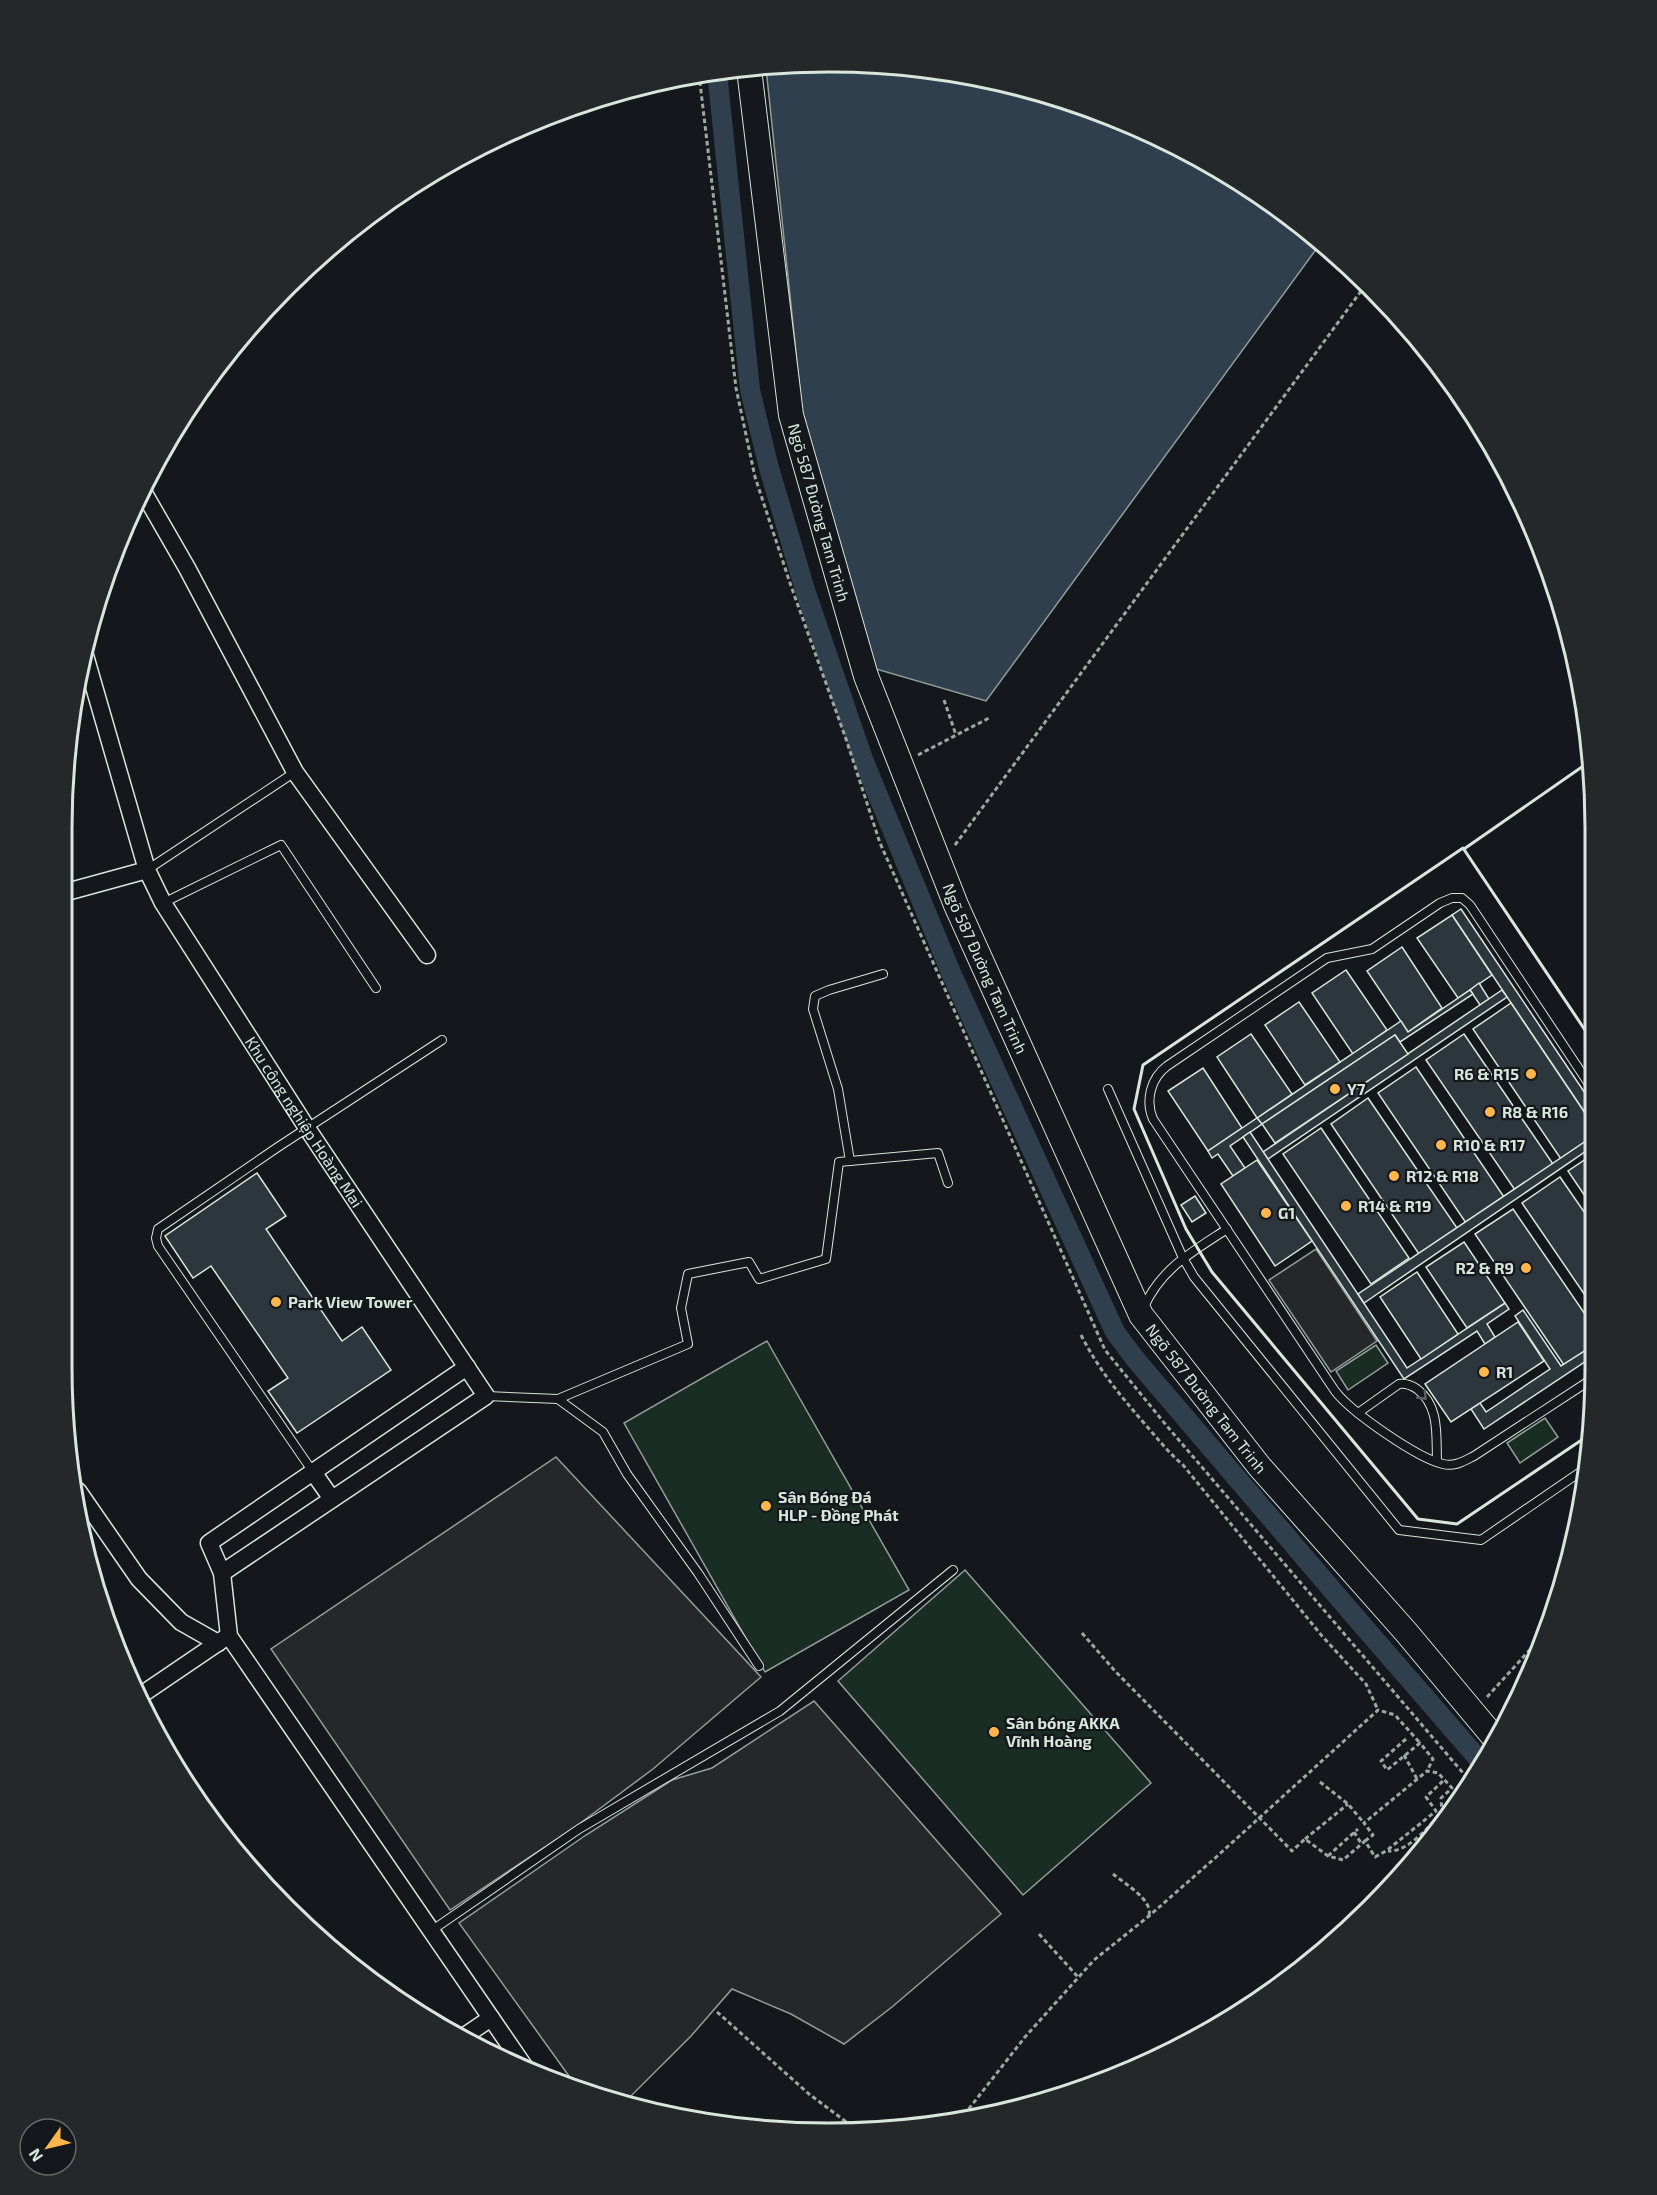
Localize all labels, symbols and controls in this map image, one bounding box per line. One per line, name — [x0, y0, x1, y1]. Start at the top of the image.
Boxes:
street label: Ngõ 587 Đường Tam Trinh — [785, 421, 854, 604]
street label: Ngõ 587 Đường Tam Trinh — [939, 880, 1032, 1056]
street label: Khu công nghiệp Hoàng Mai — [242, 1033, 367, 1211]
place label: R6 & R15 — [1454, 1064, 1519, 1083]
marker: R6 & R15 — [1524, 1067, 1538, 1081]
place label: Y7 — [1347, 1079, 1366, 1098]
marker: Y7 — [1328, 1082, 1342, 1096]
place label: R8 & R16 — [1502, 1102, 1568, 1121]
marker: R8 & R16 — [1483, 1105, 1497, 1119]
place label: R10 & R17 — [1453, 1135, 1526, 1154]
marker: R10 & R17 — [1434, 1138, 1448, 1152]
place label: R12 & R18 — [1406, 1166, 1479, 1185]
marker: R12 & R18 — [1387, 1169, 1401, 1183]
place label: R14 & R19 — [1358, 1196, 1431, 1215]
marker: R14 & R19 — [1339, 1199, 1353, 1213]
place label: G1 — [1278, 1203, 1295, 1222]
marker: G1 — [1259, 1206, 1273, 1220]
place label: R2 & R9 — [1455, 1258, 1514, 1277]
marker: R2 & R9 — [1519, 1261, 1533, 1275]
place label: Park View Tower — [288, 1292, 413, 1311]
marker: Park View Tower — [269, 1295, 283, 1309]
street label: Ngõ 587 Đường Tam Trinh — [1142, 1320, 1271, 1477]
place label: R1 — [1496, 1362, 1513, 1381]
marker: R1 — [1477, 1365, 1491, 1379]
one-way arrow — [1416, 1389, 1427, 1400]
place label: Sân Bóng Đá HLP - Đồng Phát — [778, 1487, 899, 1524]
marker: Sân Bóng Đá HLP - Đồng Phát — [759, 1499, 773, 1513]
place label: Sân bóng AKKA Vĩnh Hoàng — [1006, 1713, 1120, 1750]
marker: Sân bóng AKKA Vĩnh Hoàng — [987, 1725, 1001, 1739]
north arrow — [18, 2117, 78, 2177]
text: N — [24, 2146, 46, 2166]

